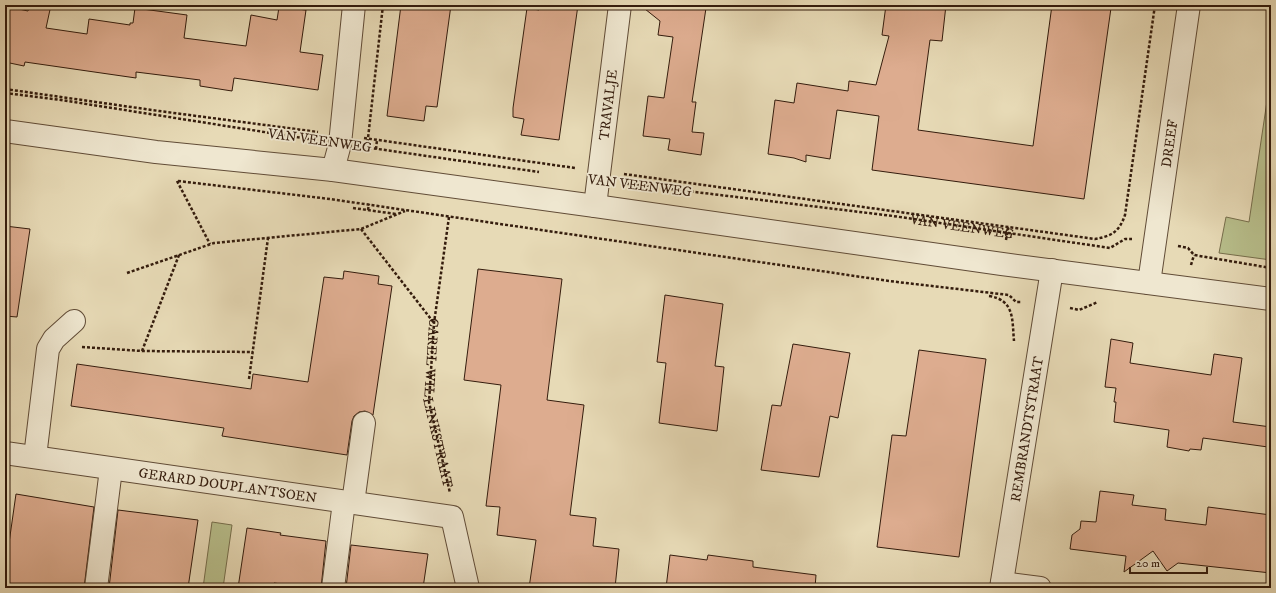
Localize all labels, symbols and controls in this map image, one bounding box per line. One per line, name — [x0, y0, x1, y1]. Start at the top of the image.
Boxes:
street label: TRAVALJE — [595, 68, 622, 141]
street label: DREEF — [1158, 118, 1182, 169]
street label: VAN VEENWEG — [266, 125, 373, 157]
street label: VAN VEENWEG — [586, 171, 693, 201]
street label: VAN VEENWEG — [908, 211, 1015, 244]
street label: CAREL WILLINKSTRAAT — [418, 317, 457, 490]
street label: REMBRANDTSTRAAT — [1007, 355, 1048, 503]
street label: GERARD DOUPLANTSOEN — [137, 464, 318, 508]
scale bar — [1130, 549, 1207, 575]
text: 20 m — [1136, 556, 1160, 571]

